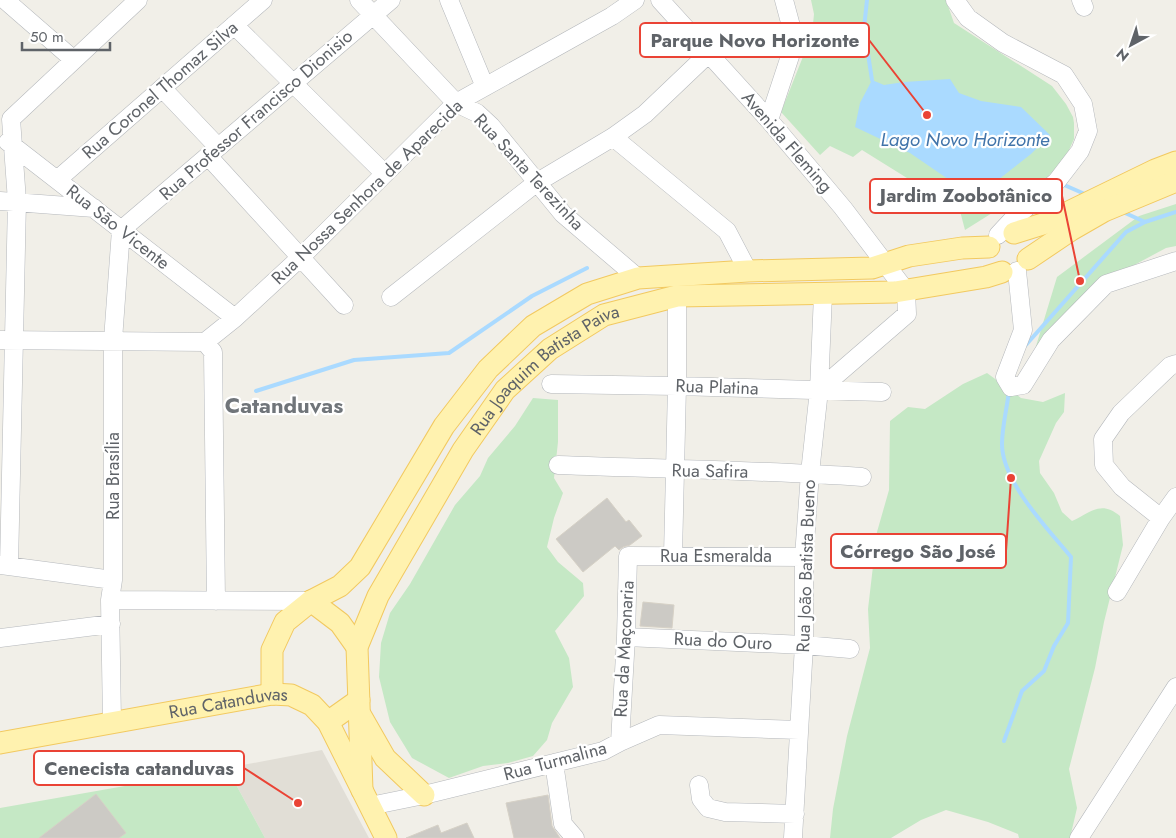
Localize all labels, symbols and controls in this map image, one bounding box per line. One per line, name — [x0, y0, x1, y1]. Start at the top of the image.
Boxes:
street label: Rua Coronel Thomaz Silva — [76, 15, 244, 165]
scale bar — [22, 20, 110, 52]
north arrow — [1106, 20, 1156, 70]
street label: Rua Professor Francisco Dionisio — [153, 23, 359, 207]
callout: Parque Novo Horizonte — [640, 23, 869, 57]
text: 50 m — [30, 26, 64, 48]
text: Parque Novo Horizonte — [651, 27, 860, 54]
text: N — [1112, 44, 1133, 66]
street label: Avenida Fleming — [735, 85, 839, 199]
street label: Rua Nossa Senhora de Aparecida — [265, 93, 469, 291]
street label: Rua Santa Terezinha — [468, 108, 590, 236]
water label: Lago Novo Horizonte — [880, 126, 1050, 153]
street label: Rua São Vicente — [61, 178, 175, 276]
callout: Jardim Zoobotânico — [870, 179, 1062, 213]
text: Jardim Zoobotânico — [876, 182, 1052, 209]
street label: Rua Joaquim Batista Paiva — [464, 299, 622, 441]
street label: Rua Platina — [675, 373, 759, 401]
district label: Catanduvas — [225, 389, 343, 421]
street label: Rua Brasília — [100, 432, 126, 520]
street label: Rua Safira — [671, 457, 749, 485]
street label: Rua João Batista Bueno — [790, 479, 822, 653]
callout: Córrego São José — [831, 534, 1006, 568]
text: Córrego São José — [840, 538, 996, 565]
street label: Rua Esmeralda — [660, 543, 772, 569]
street label: Rua da Maçonaria — [607, 580, 641, 718]
street label: Rua do Ouro — [673, 625, 773, 657]
street label: Rua Catanduvas — [167, 681, 289, 725]
street label: Rua Turmalina — [501, 735, 609, 787]
callout: Cenecista catanduvas — [34, 751, 244, 785]
text: Cenecista catanduvas — [44, 755, 234, 782]

